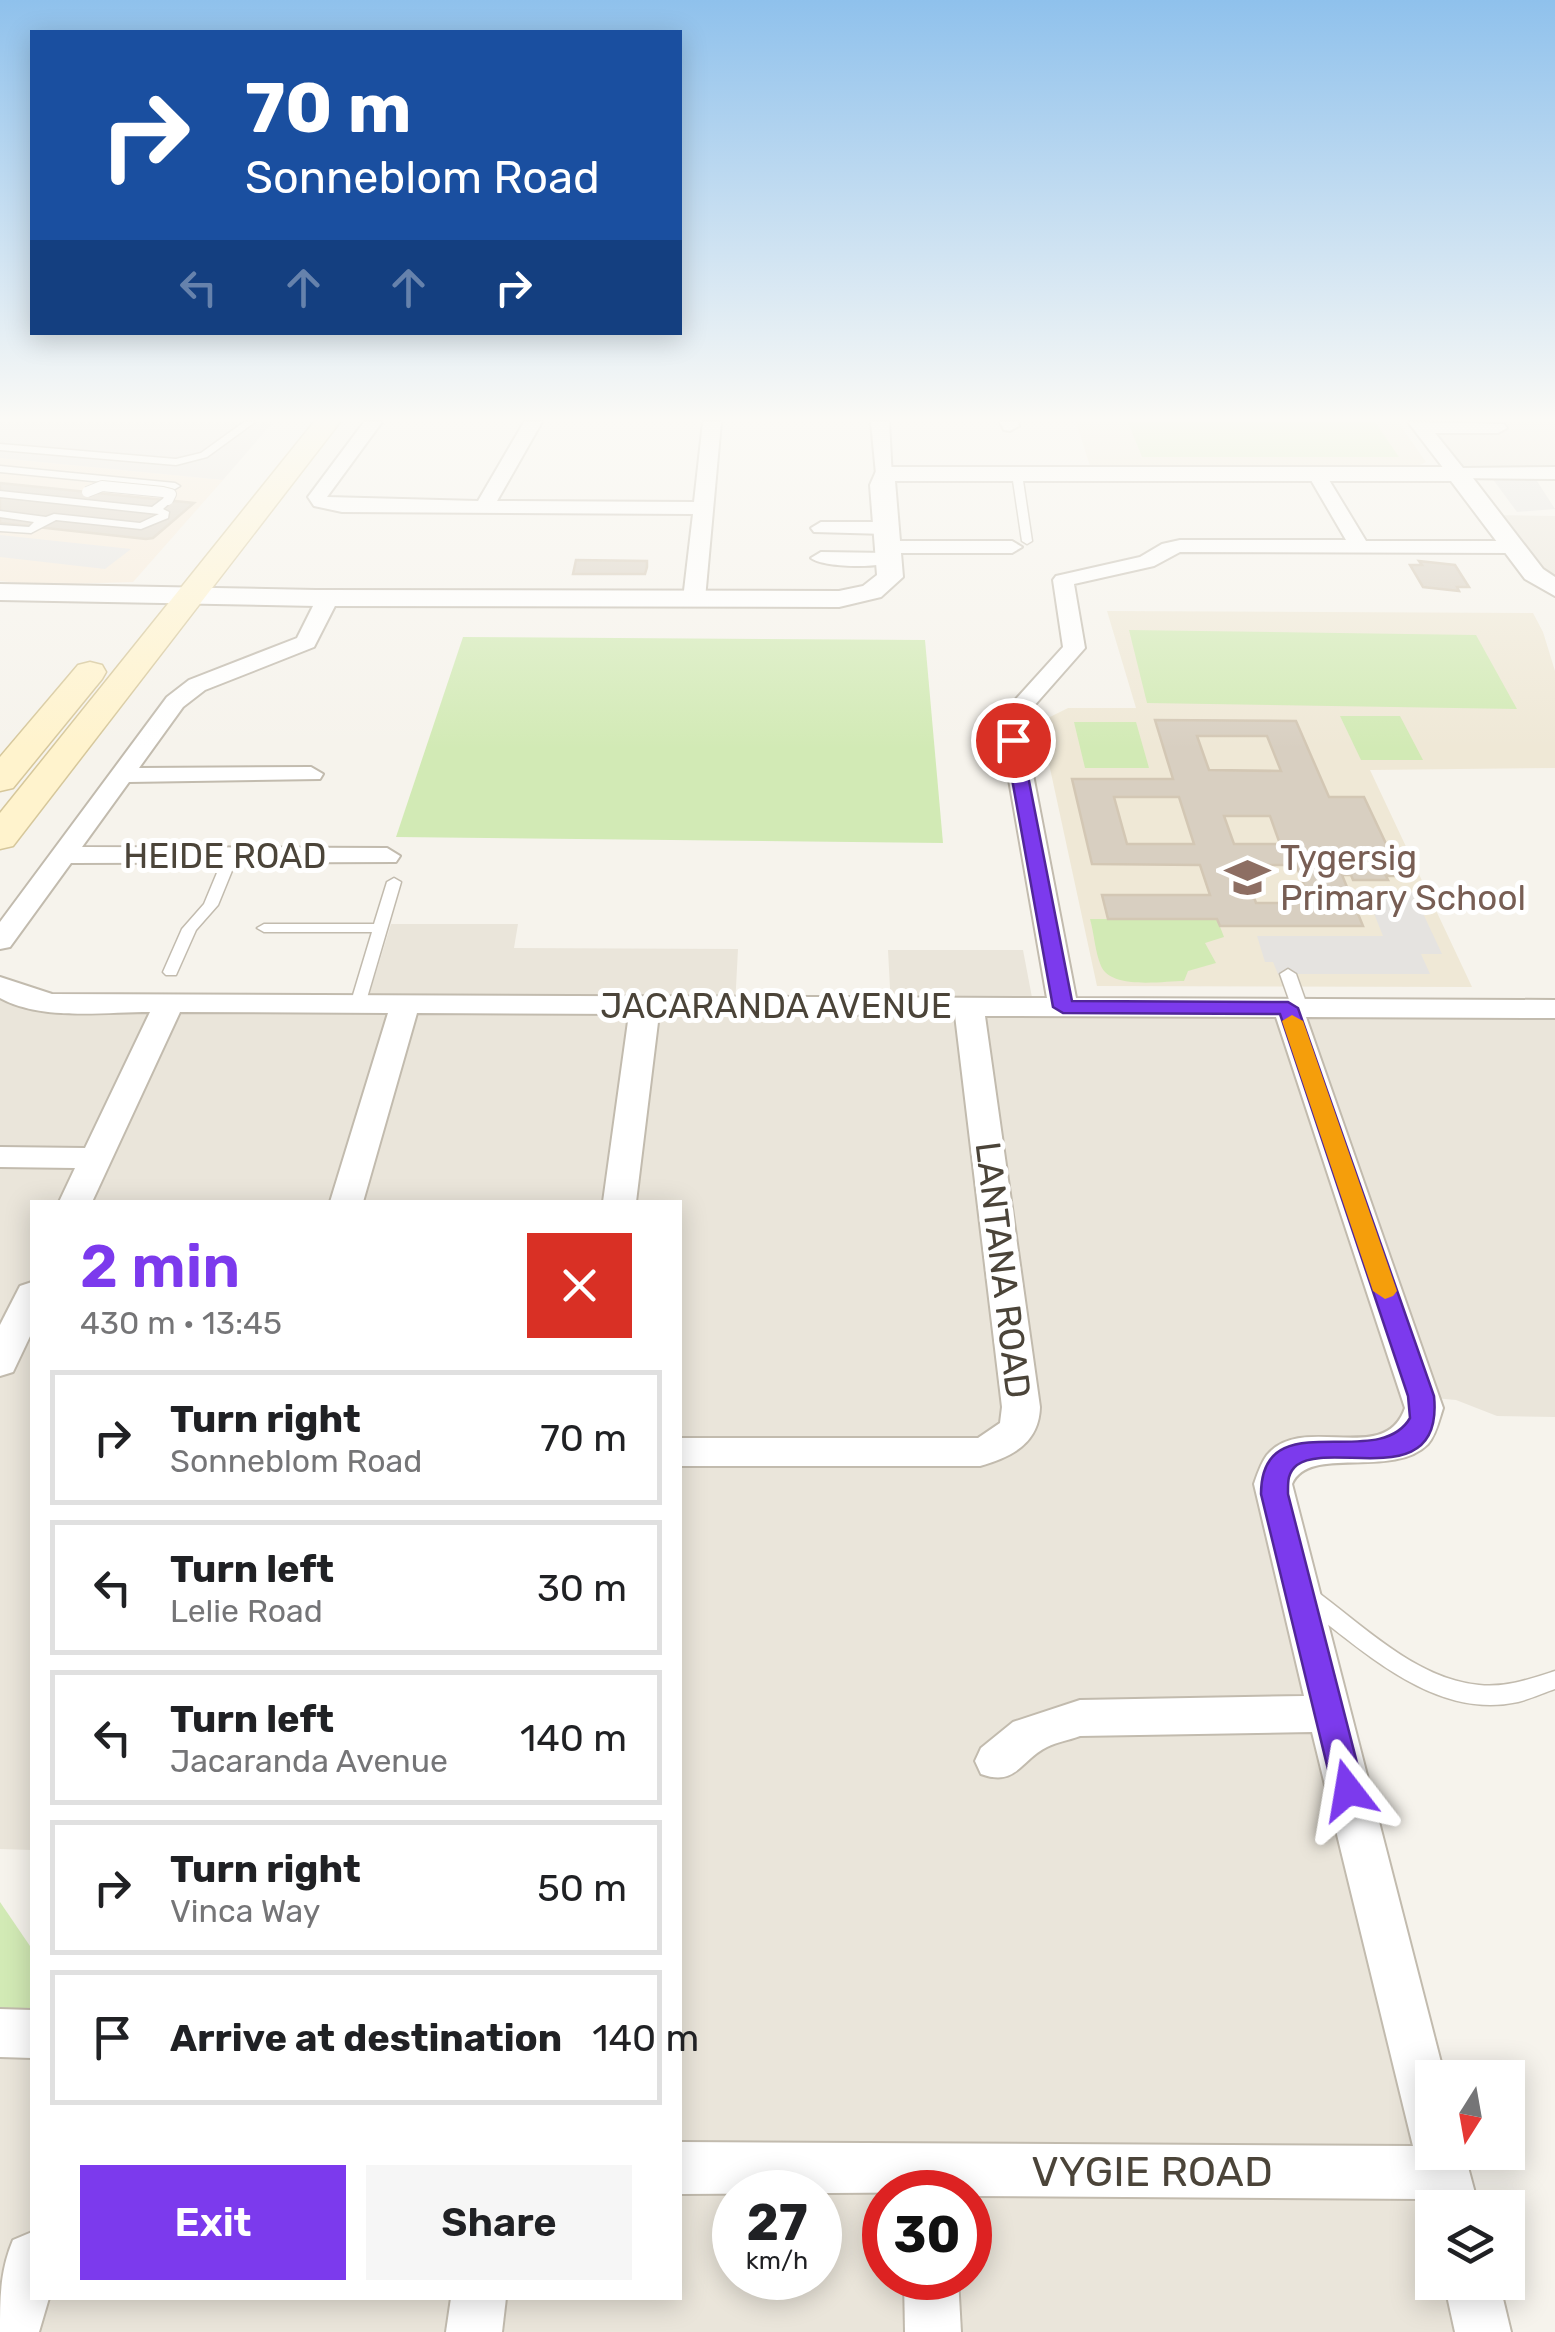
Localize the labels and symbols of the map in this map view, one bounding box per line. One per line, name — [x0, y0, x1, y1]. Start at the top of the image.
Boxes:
pin — [971, 698, 1056, 783]
street label: HEIDE ROAD — [123, 835, 327, 877]
place label: Tygersig Primary School — [1280, 837, 1526, 919]
school or university icon: Tygersig Primary School — [1223, 854, 1271, 902]
street label: JACARANDA AVENUE — [600, 985, 952, 1027]
street label: LANTANA ROAD — [966, 1140, 1040, 1400]
position arrow — [1296, 1738, 1400, 1842]
north arrow — [1415, 2060, 1525, 2170]
street label: VYGIE ROAD — [1031, 2147, 1273, 2197]
speed limit sign: 30 — [862, 2170, 992, 2300]

